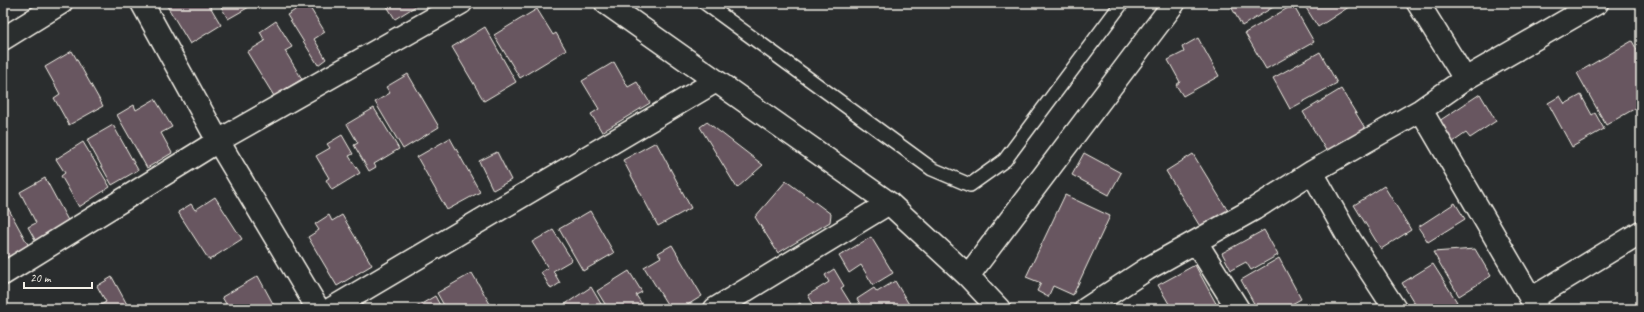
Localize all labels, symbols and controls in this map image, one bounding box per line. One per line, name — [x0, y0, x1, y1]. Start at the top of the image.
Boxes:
scale bar — [24, 264, 92, 290]
text: 20 m — [30, 270, 52, 286]

